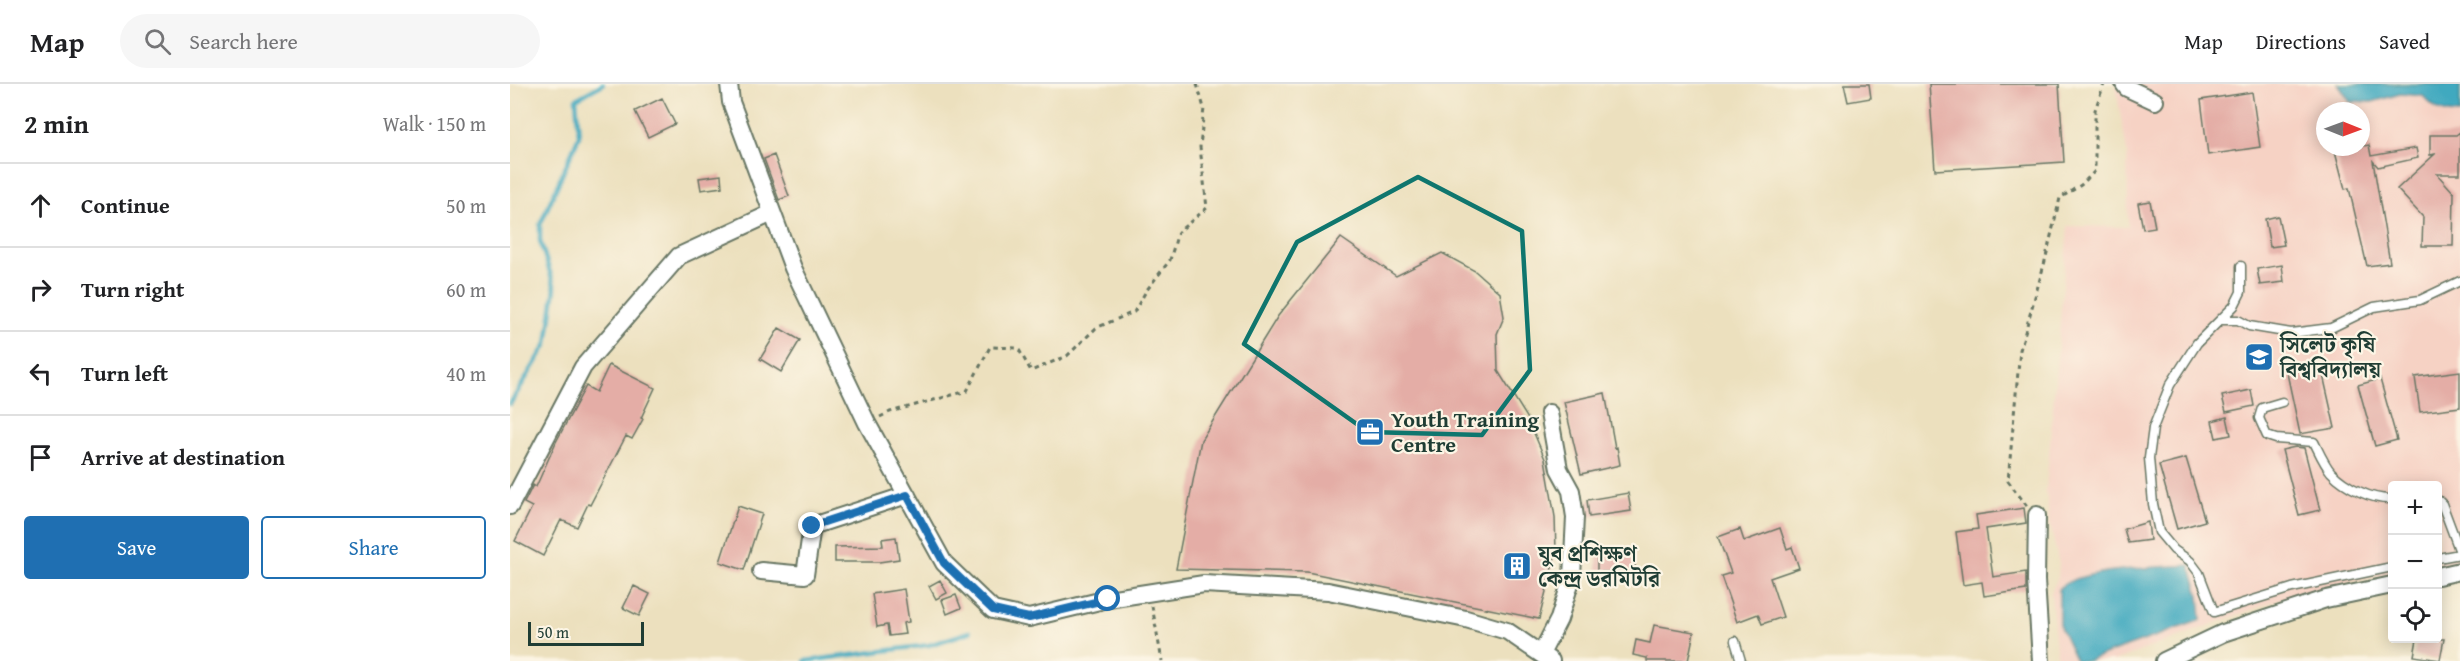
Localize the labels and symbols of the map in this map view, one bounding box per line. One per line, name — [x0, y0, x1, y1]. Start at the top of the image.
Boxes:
north arrow — [2316, 102, 2370, 156]
place label: সিলেট কৃষি বিশ্ববিদ্যালয় — [2279, 328, 2383, 385]
school or university icon: সিলেট কৃষি বিশ্ববিদ্যালয় — [2243, 341, 2275, 373]
place label: Youth Training Centre — [1391, 403, 1540, 460]
office icon: Youth Training Centre — [1354, 416, 1386, 448]
route end — [798, 512, 824, 538]
place label: যুব প্রশিক্ষণ কেন্দ্র ডরমিটরি — [1537, 537, 1661, 594]
building icon: যুব প্রশিক্ষণ কেন্দ্র ডরমিটরি — [1501, 550, 1533, 582]
route start — [1094, 585, 1120, 611]
scale bar — [528, 619, 644, 646]

